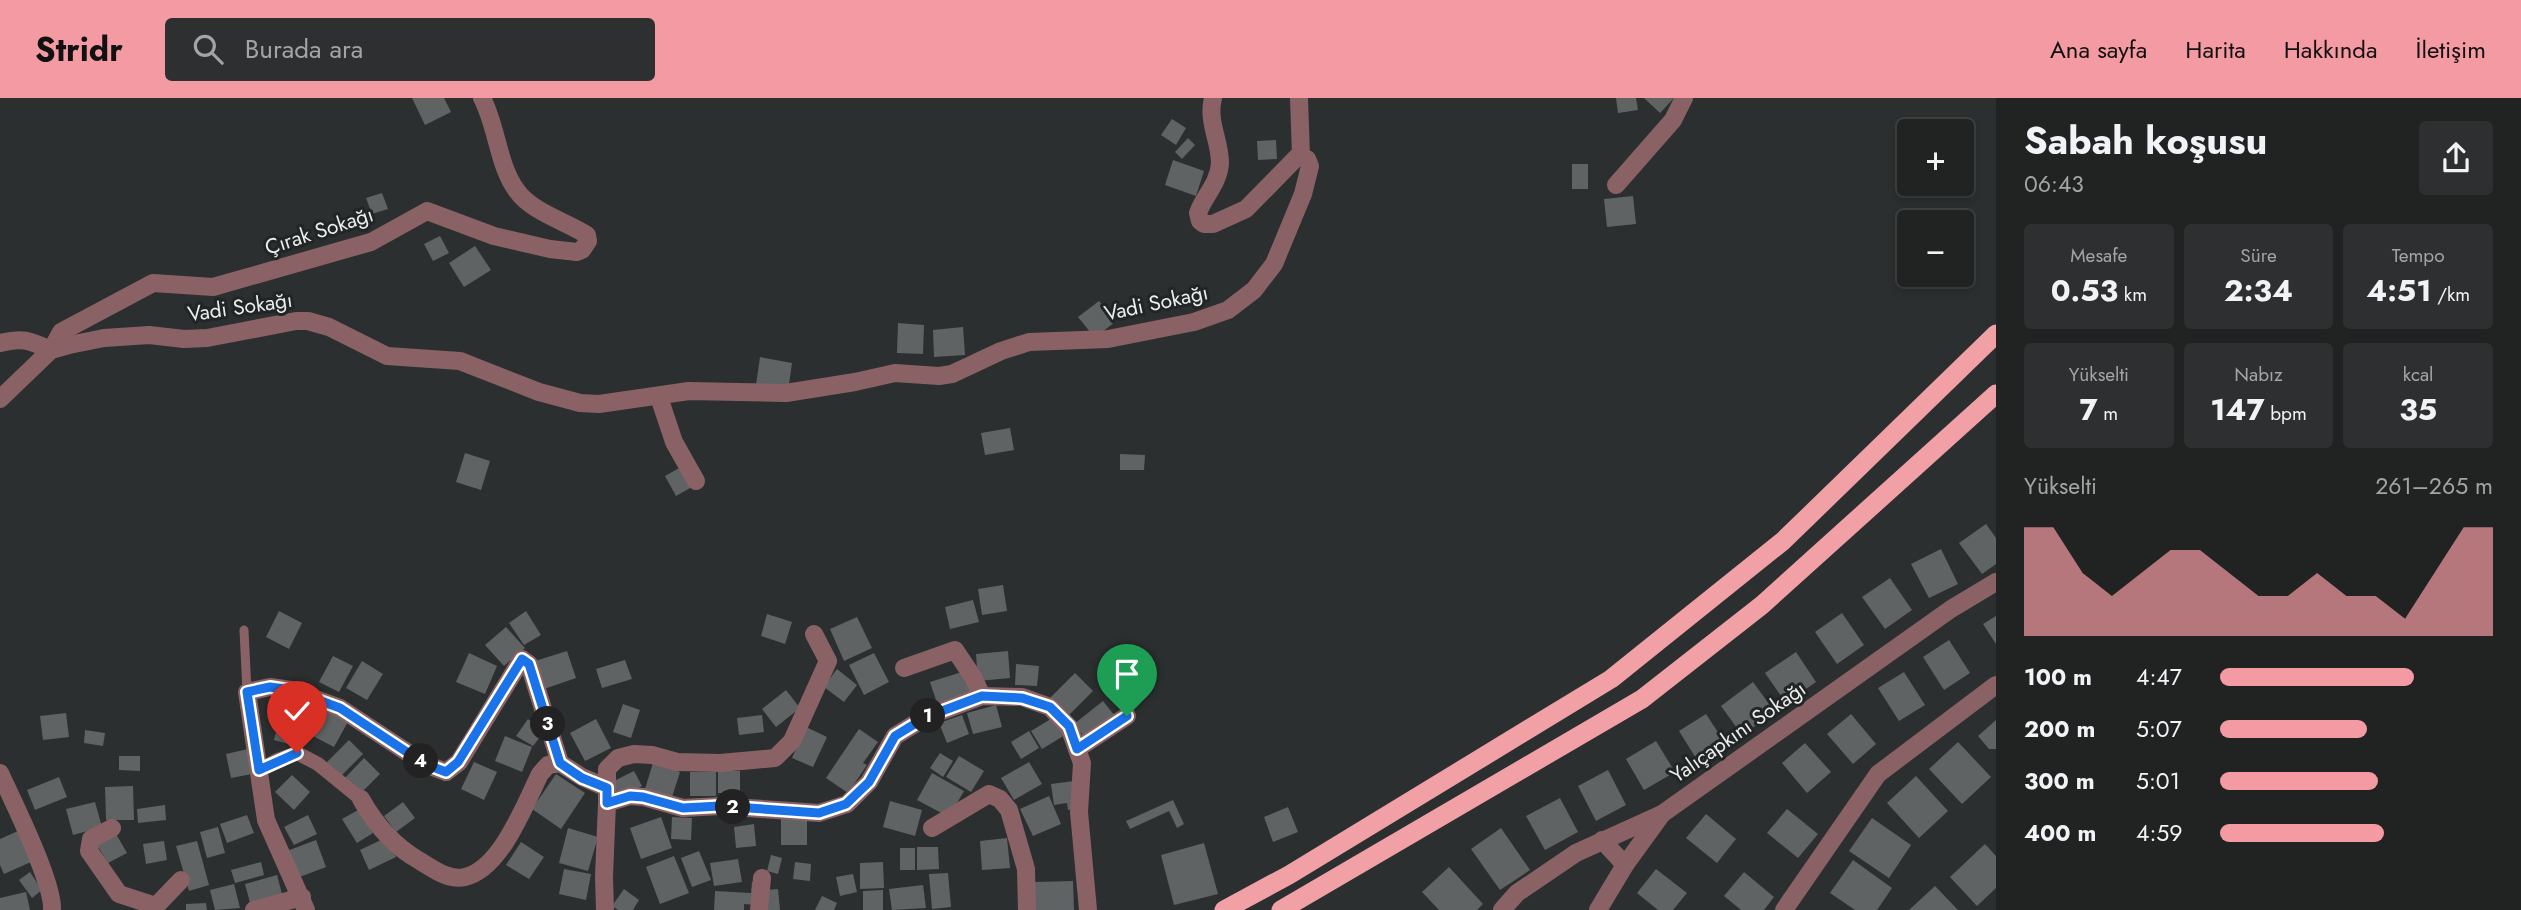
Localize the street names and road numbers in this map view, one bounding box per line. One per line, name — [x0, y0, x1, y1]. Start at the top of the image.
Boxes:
street label: Çırak Sokağı — [261, 199, 377, 263]
street label: Vadi Sokağı — [1101, 277, 1211, 329]
street label: Vadi Sokağı — [186, 285, 294, 329]
street label: Yalıçapkını Sokağı — [1664, 674, 1812, 790]

